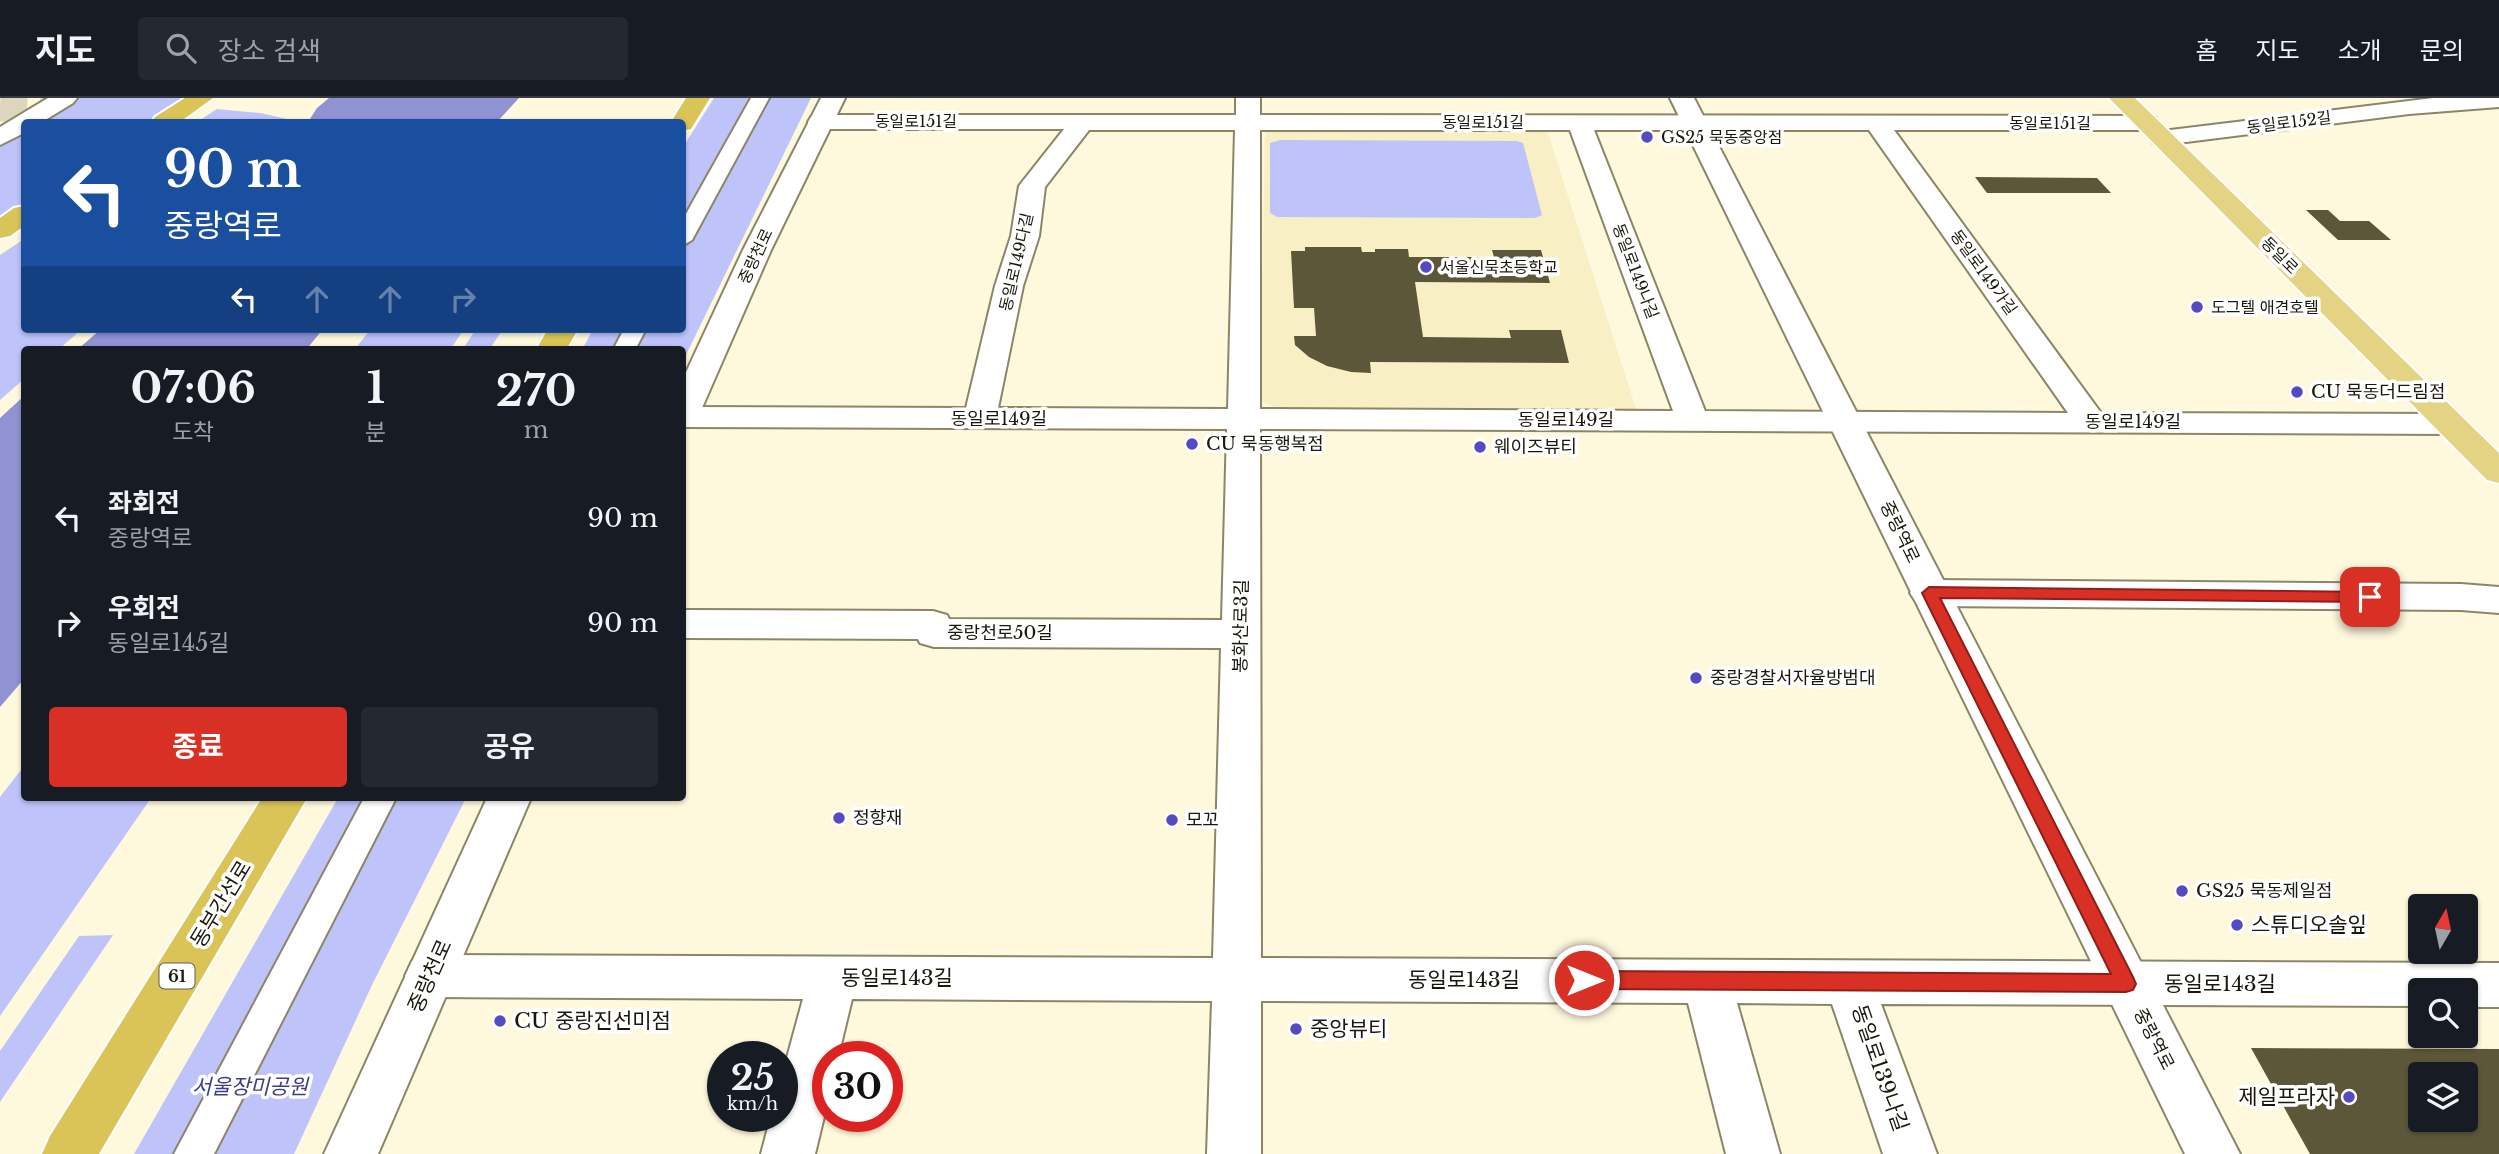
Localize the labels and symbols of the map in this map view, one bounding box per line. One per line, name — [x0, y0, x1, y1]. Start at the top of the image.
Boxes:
street label: 동일로152길 — [2246, 107, 2332, 137]
street label: 동일로151길 — [875, 111, 957, 131]
street label: 동일로151길 — [1442, 112, 1524, 132]
street label: 동일로151길 — [2009, 113, 2091, 133]
place label: GS25 묵동중앙점 — [1661, 127, 1782, 147]
marker: GS25 묵동중앙점 — [1639, 129, 1655, 145]
street label: 동일로149다길 — [995, 211, 1037, 313]
street label: 동일로149나길 — [1609, 221, 1663, 321]
street label: 중랑천로 — [733, 225, 777, 287]
street label: 동일로149가길 — [1946, 226, 2022, 318]
street label: 동일로 — [2257, 232, 2303, 278]
place label: 서울신묵초등학교 — [1440, 257, 1558, 277]
marker: 서울신묵초등학교 — [1418, 259, 1434, 275]
place label: 도그텔 애견호텔 — [2211, 297, 2319, 317]
marker: 도그텔 애견호텔 — [2189, 299, 2205, 315]
place label: CU 묵동더드림점 — [2311, 381, 2445, 403]
marker: CU 묵동더드림점 — [2289, 384, 2305, 400]
street label: 동일로149길 — [951, 408, 1047, 430]
street label: 동일로149길 — [1518, 409, 1614, 431]
street label: 동일로149길 — [2085, 411, 2181, 433]
place label: CU 묵동행복점 — [1206, 433, 1324, 455]
marker: CU 묵동행복점 — [1184, 436, 1200, 452]
place label: 웨이즈뷰티 — [1494, 436, 1577, 458]
marker: 웨이즈뷰티 — [1472, 439, 1488, 455]
street label: 중랑역로 — [1876, 497, 1924, 567]
pin — [2340, 567, 2400, 627]
street label: 봉화산로3길 — [1229, 579, 1253, 673]
street label: 중랑천로50길 — [947, 622, 1053, 644]
place label: 중랑경찰서자율방범대 — [1710, 667, 1876, 689]
marker: 중랑경찰서자율방범대 — [1688, 670, 1704, 686]
place label: 정향재 — [853, 807, 903, 829]
place label: 모꼬 — [1186, 809, 1219, 831]
marker: 정향재 — [831, 810, 847, 826]
marker: 모꼬 — [1164, 812, 1180, 828]
street label: 동부간선로 — [185, 856, 257, 952]
place label: GS25 묵동제일점 — [2196, 880, 2333, 902]
marker: GS25 묵동제일점 — [2174, 883, 2190, 899]
north arrow — [2408, 894, 2478, 964]
place label: 스튜디오솔잎 — [2251, 912, 2367, 938]
marker: 스튜디오솔잎 — [2229, 917, 2245, 933]
street label: 중랑천로 — [402, 935, 458, 1017]
position arrow — [1547, 943, 1621, 1017]
road number: 61 — [160, 964, 194, 988]
street label: 동일로143길 — [841, 965, 953, 991]
street label: 동일로143길 — [1408, 967, 1520, 993]
street label: 동일로143길 — [2164, 971, 2276, 997]
street label: 동일로139나길 — [1846, 1001, 1914, 1135]
street label: 중랑역로 — [2129, 1004, 2179, 1074]
place label: CU 중랑진선미점 — [514, 1008, 671, 1034]
marker: CU 중랑진선미점 — [492, 1013, 508, 1029]
place label: 중앙뷰티 — [1310, 1016, 1387, 1042]
marker: 중앙뷰티 — [1288, 1021, 1304, 1037]
speed limit sign: 30 — [812, 1041, 903, 1132]
park label: 서울장미공원 — [192, 1074, 310, 1100]
place label: 제일프라자 — [2238, 1084, 2335, 1110]
marker: 제일프라자 — [2341, 1089, 2357, 1105]

